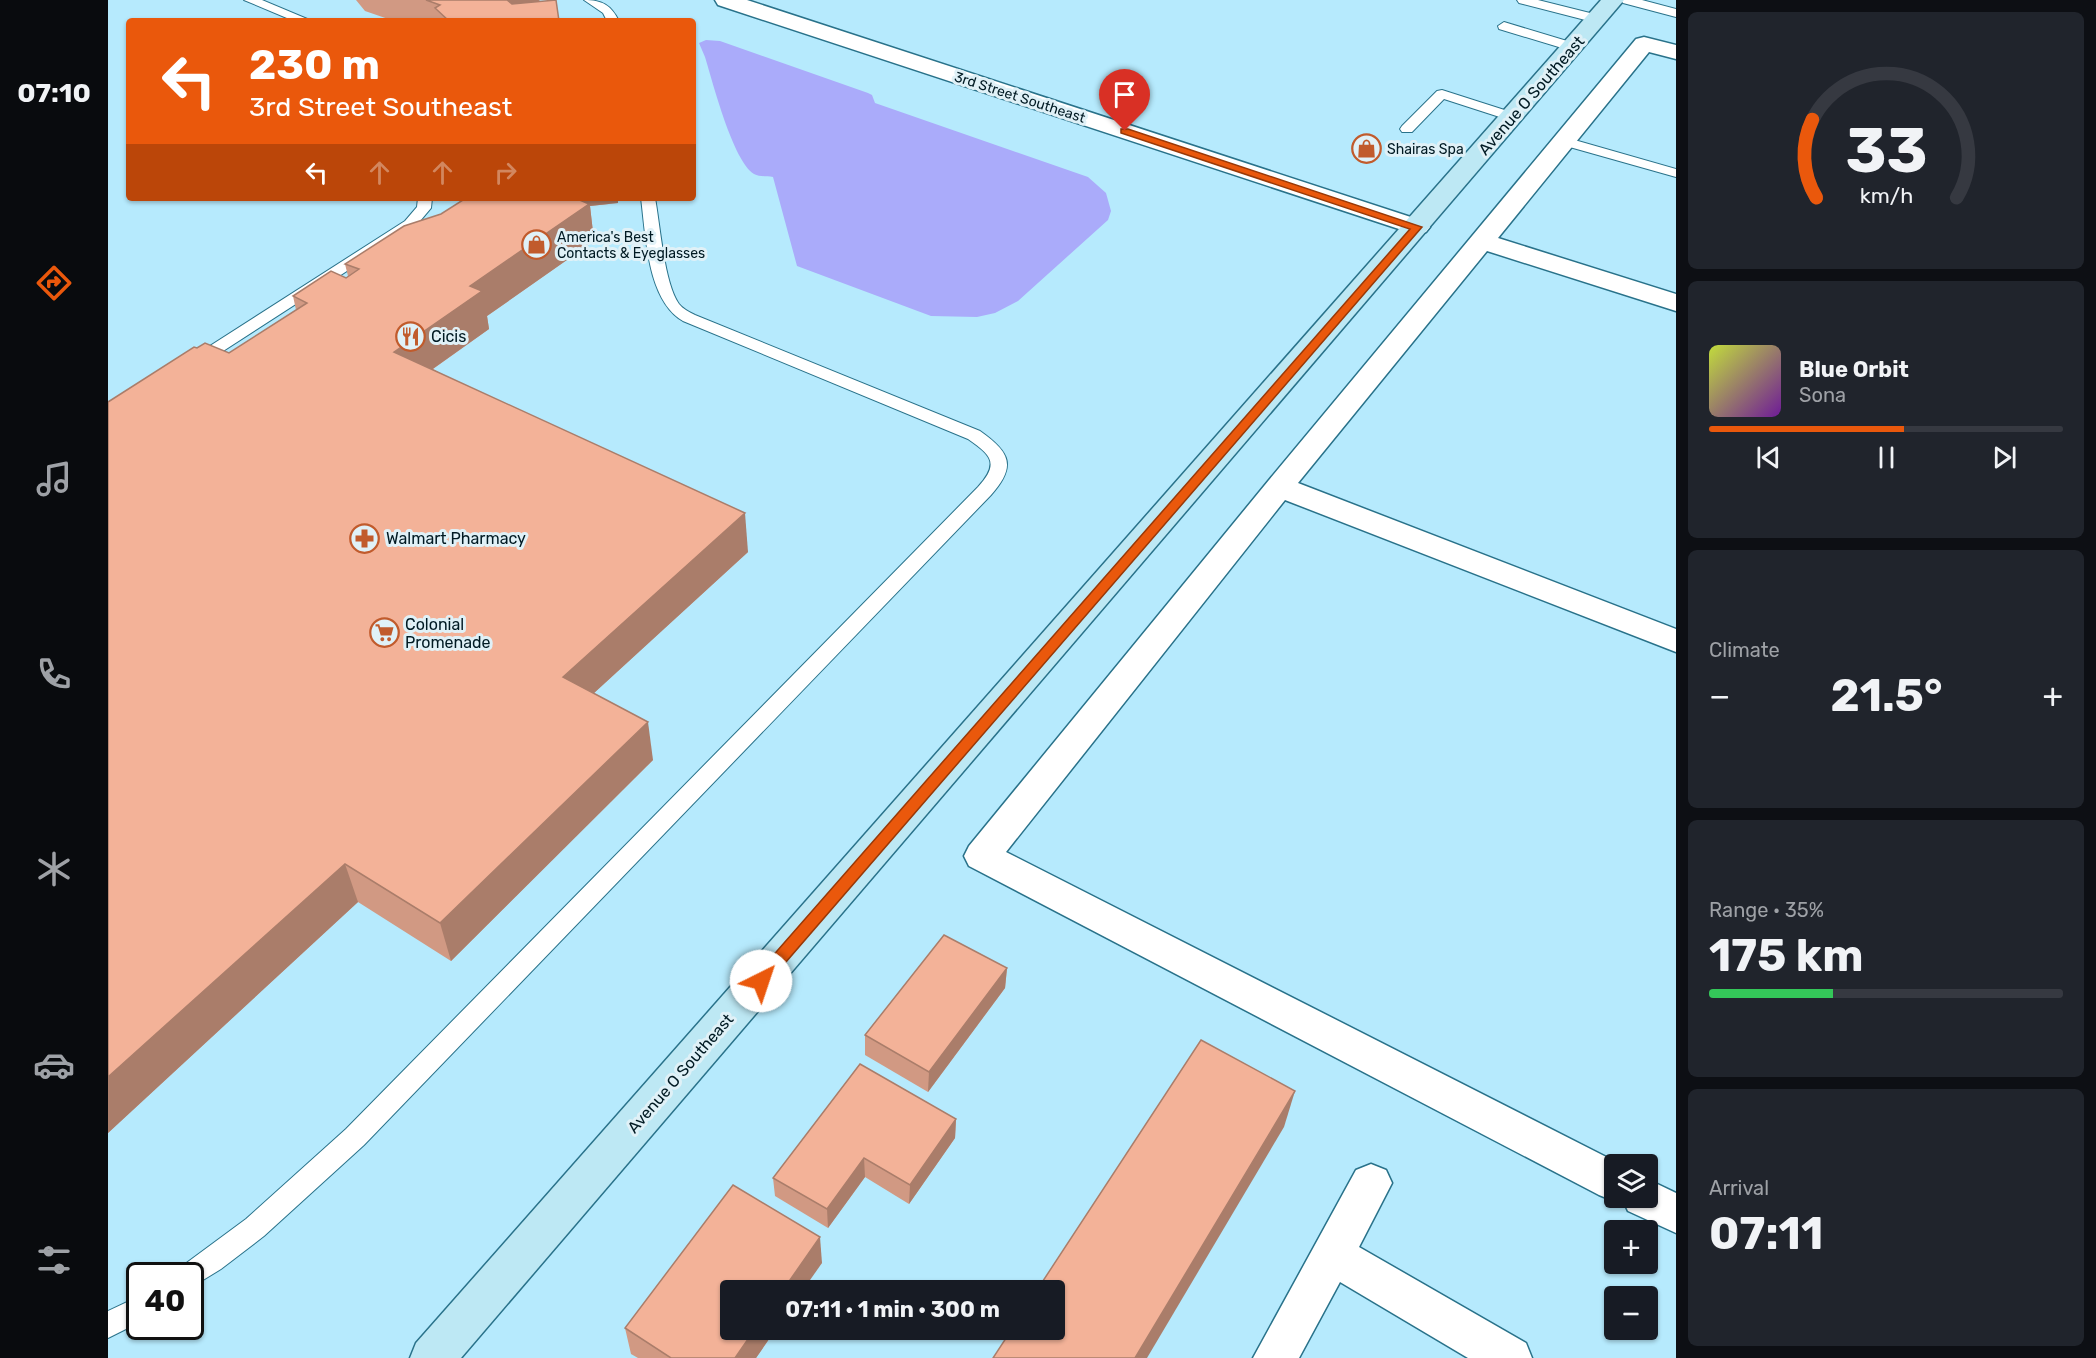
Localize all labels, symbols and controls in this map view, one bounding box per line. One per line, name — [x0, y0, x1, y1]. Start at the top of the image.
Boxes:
street label: Avenue O Southeast — [1474, 32, 1588, 159]
text: 230 m — [249, 40, 380, 90]
icon: left — [150, 42, 228, 120]
street label: 3rd Street Southeast — [952, 68, 1088, 127]
pin — [1099, 69, 1150, 131]
text: 07:10 — [17, 77, 91, 109]
icon: arrive — [1108, 78, 1141, 111]
text: 3rd Street Southeast — [249, 91, 512, 123]
text: 33 — [1845, 114, 1927, 188]
shop icon: Shairas Spa — [1350, 133, 1382, 165]
place label: Shairas Spa — [1387, 141, 1464, 158]
icon: left — [300, 156, 333, 189]
icon: ahead — [363, 156, 396, 189]
icon: ahead — [426, 156, 459, 189]
icon: right — [489, 156, 522, 189]
text: km/h — [1859, 183, 1913, 208]
shop icon: America's Best Contacts & Eyeglasses — [520, 229, 552, 261]
place label: America's Best Contacts & Eyeglasses — [557, 229, 705, 262]
icon: directions — [33, 262, 75, 304]
restaurant icon: Cicis — [394, 320, 426, 352]
place label: Cicis — [431, 327, 466, 346]
text: Blue Orbit — [1799, 356, 1909, 383]
text: Sona — [1799, 383, 1846, 407]
icon: previous — [1752, 441, 1785, 474]
icon: pause — [1870, 441, 1903, 474]
icon: next — [1988, 441, 2021, 474]
icon: music — [33, 458, 75, 500]
pharmacy icon: Walmart Pharmacy — [349, 522, 381, 554]
place label: Walmart Pharmacy — [386, 529, 526, 548]
place label: Colonial Promenade — [405, 615, 491, 652]
supermarket icon: Colonial Promenade — [368, 617, 400, 649]
text: Climate — [1709, 638, 1780, 662]
icon: phone — [33, 653, 75, 695]
text: 21.5° — [1830, 669, 1942, 722]
text: − — [1709, 676, 1730, 715]
text: + — [2042, 676, 2063, 715]
icon: climate — [33, 848, 75, 890]
text: Range · 35% — [1709, 898, 1824, 922]
text: 175 km — [1709, 929, 1863, 982]
position arrow — [729, 949, 793, 1013]
street label: Avenue O Southeast — [623, 1010, 737, 1137]
icon: car — [33, 1044, 75, 1086]
map controls — [1604, 1154, 1658, 1340]
button: layers — [1604, 1154, 1658, 1208]
text: Arrival — [1709, 1176, 1769, 1200]
text: 07:11 — [1709, 1207, 1823, 1260]
button: + — [1604, 1220, 1658, 1274]
icon: filters — [33, 1239, 75, 1281]
speed limit sign: 40 — [126, 1262, 204, 1340]
button: − — [1604, 1286, 1658, 1340]
text: 07:11 · 1 min · 300 m — [785, 1296, 1000, 1323]

